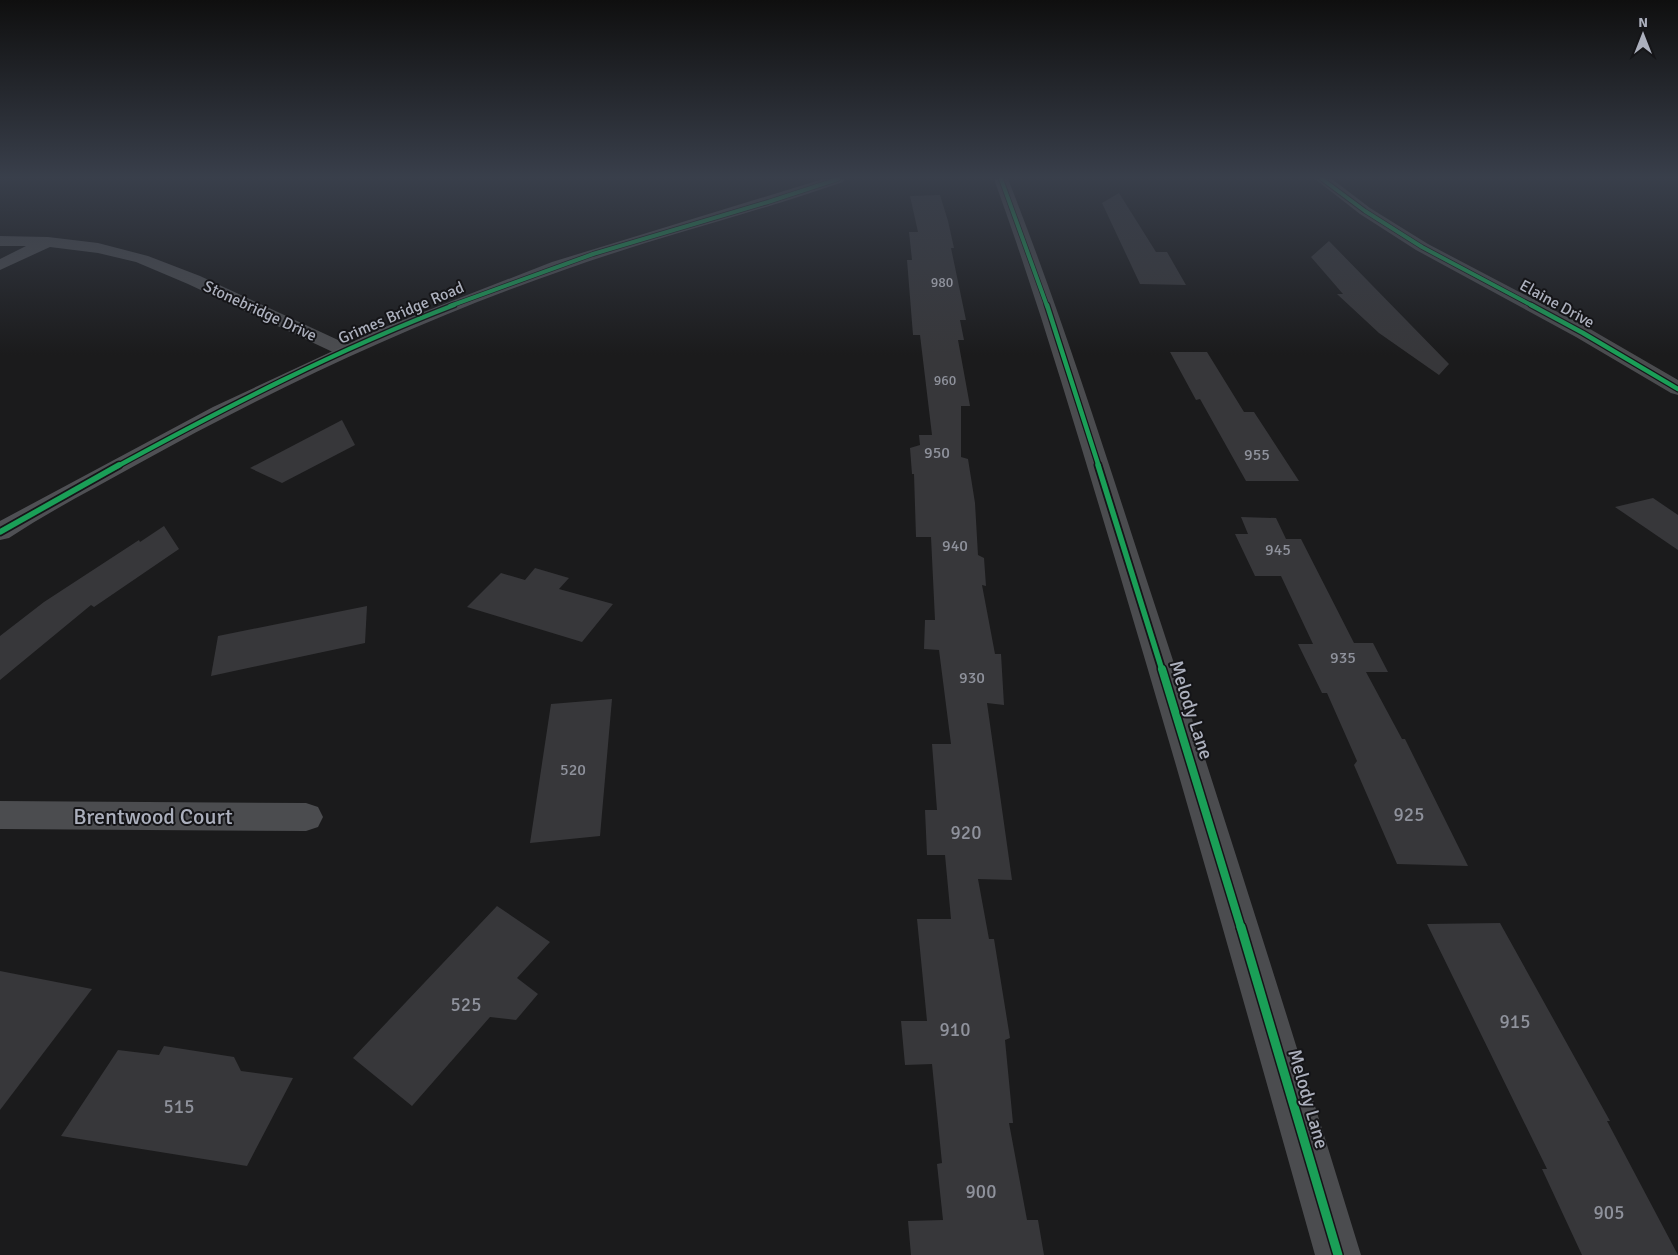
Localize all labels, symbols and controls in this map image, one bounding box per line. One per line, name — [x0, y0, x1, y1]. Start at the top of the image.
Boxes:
north arrow — [1618, 10, 1668, 60]
text: N — [1638, 14, 1648, 31]
house number: 980 — [931, 274, 953, 291]
street label: Elaine Drive — [1516, 275, 1598, 333]
street label: Stonebridge Drive — [200, 276, 320, 346]
street label: Grimes Bridge Road — [335, 277, 467, 349]
house number: 960 — [934, 372, 956, 389]
house number: 950 — [924, 443, 950, 463]
house number: 955 — [1244, 445, 1270, 465]
house number: 940 — [942, 536, 968, 556]
house number: 945 — [1265, 540, 1291, 560]
house number: 935 — [1330, 648, 1356, 668]
street label: Melody Lane — [1164, 658, 1218, 762]
house number: 930 — [959, 668, 985, 688]
house number: 520 — [560, 760, 586, 780]
street label: Brentwood Court — [73, 803, 233, 830]
house number: 925 — [1394, 803, 1424, 827]
house number: 920 — [951, 821, 981, 845]
house number: 525 — [451, 993, 481, 1017]
house number: 915 — [1500, 1010, 1530, 1034]
house number: 910 — [940, 1018, 970, 1042]
street label: Melody Lane — [1282, 1046, 1334, 1152]
house number: 515 — [164, 1095, 194, 1119]
house number: 900 — [966, 1180, 996, 1204]
house number: 905 — [1594, 1201, 1624, 1225]

